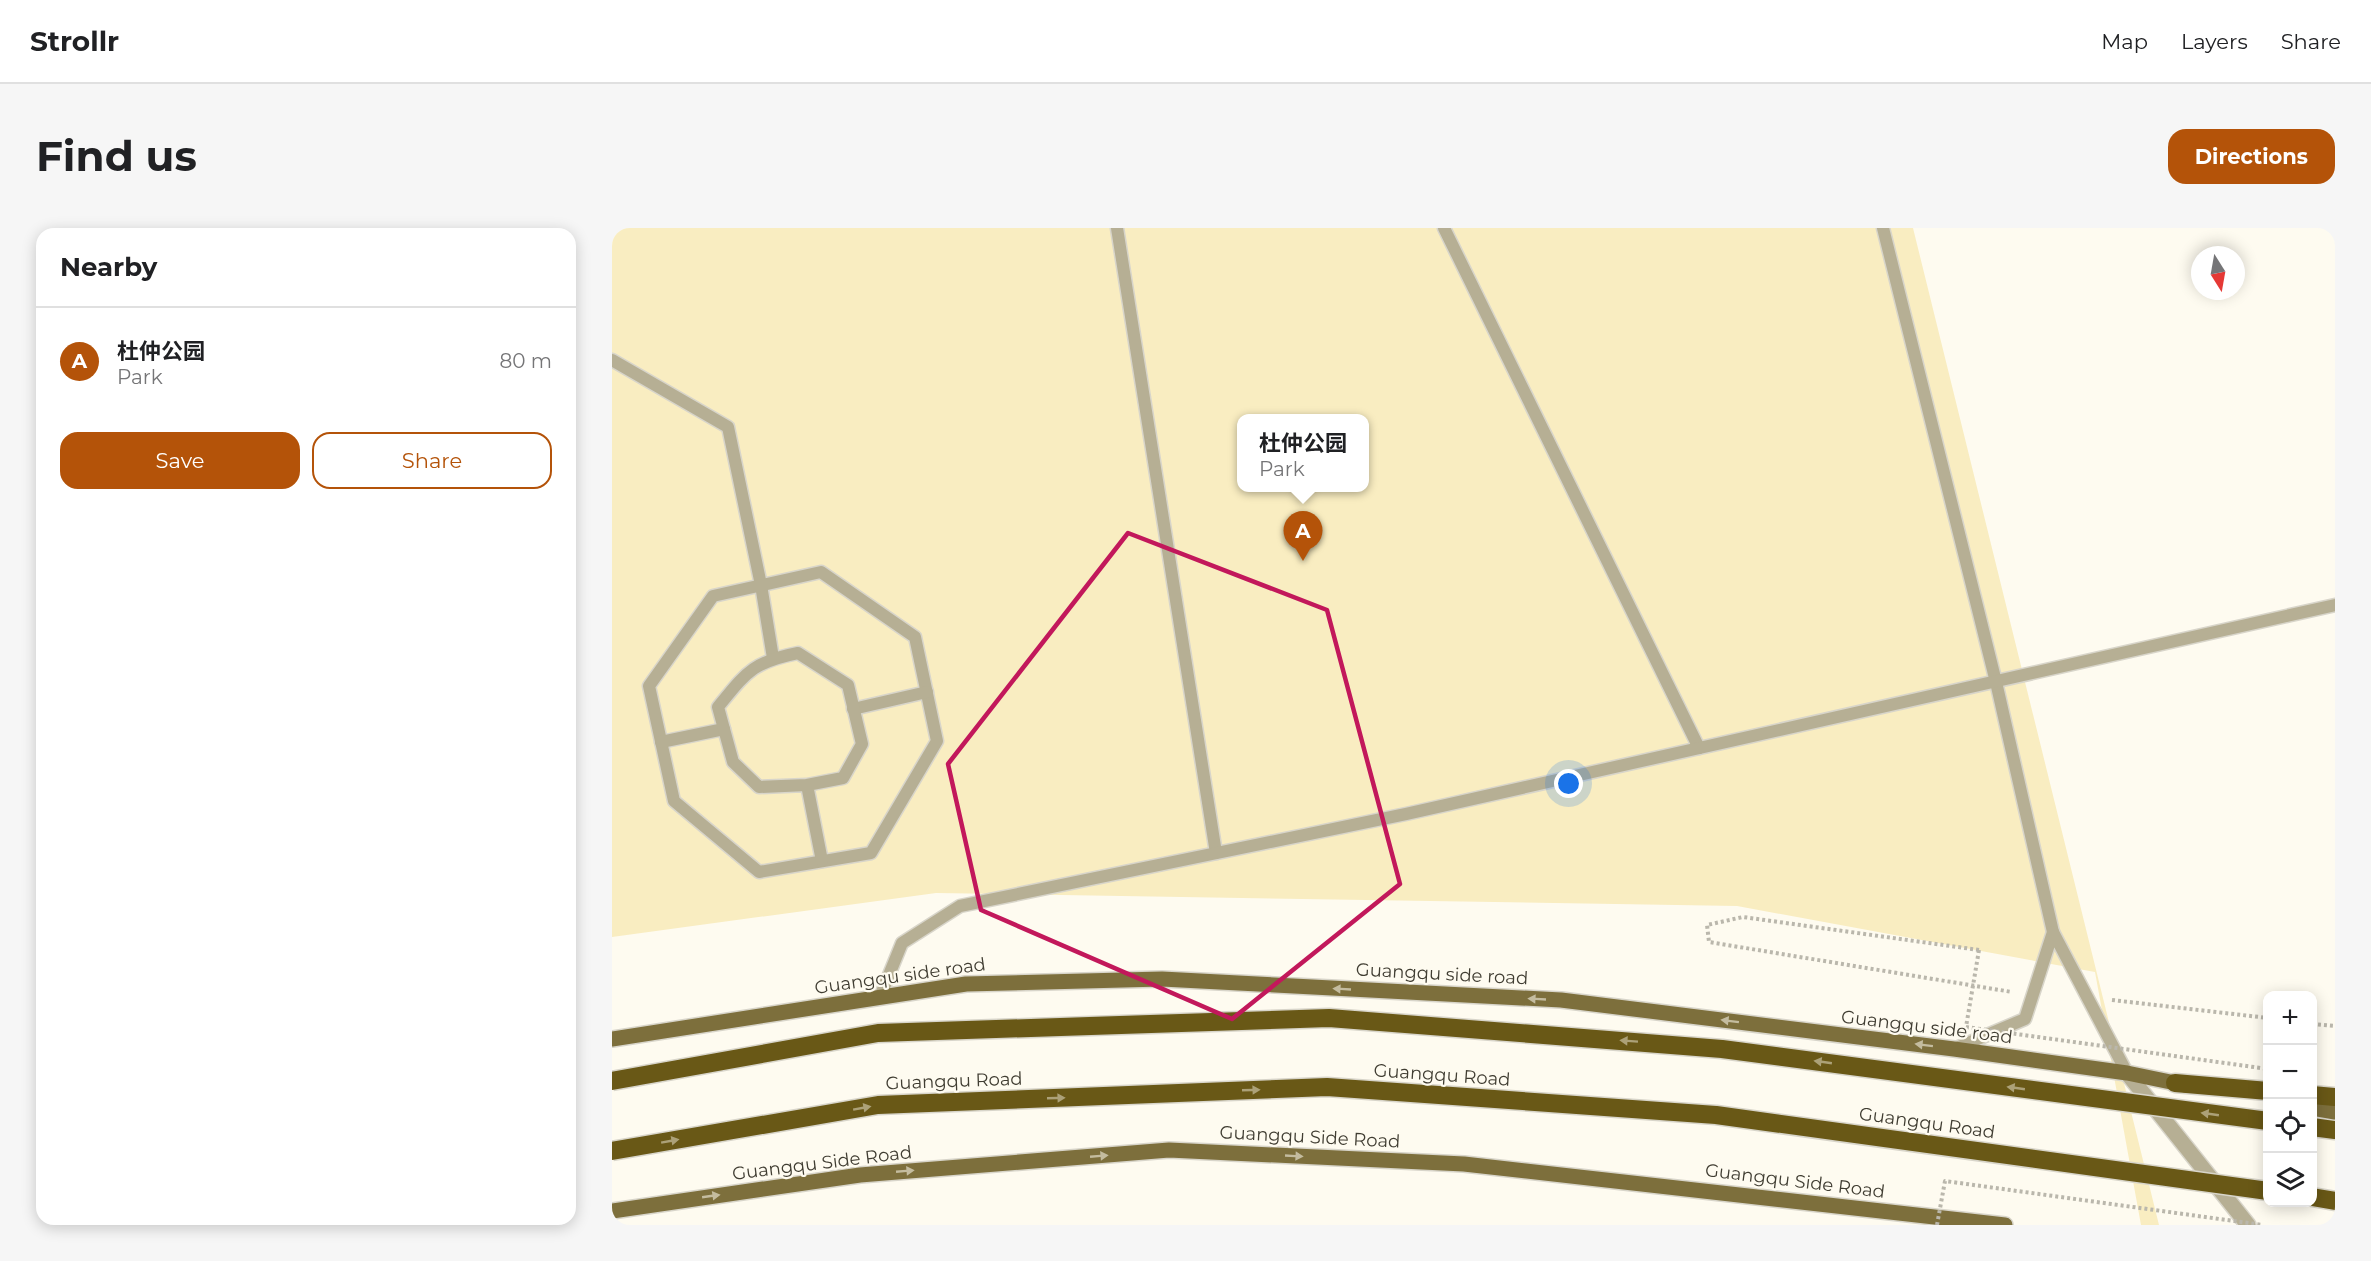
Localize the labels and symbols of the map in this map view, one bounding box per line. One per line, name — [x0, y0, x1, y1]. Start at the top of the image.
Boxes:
north arrow — [2191, 246, 2245, 300]
pin: A — [1284, 512, 1322, 561]
your location — [1554, 769, 1583, 798]
street label: Guangqu side road — [813, 953, 987, 999]
street label: Guangqu side road — [1355, 958, 1529, 990]
one-way arrow — [1332, 984, 1351, 993]
one-way arrow — [1527, 994, 1546, 1004]
street label: Guangqu side road — [1840, 1006, 2014, 1048]
one-way arrow — [1721, 1017, 1740, 1026]
one-way arrow — [1620, 1036, 1639, 1046]
one-way arrow — [1914, 1041, 1933, 1050]
one-way arrow — [1813, 1057, 1832, 1067]
street label: Guangqu Road — [1373, 1059, 1511, 1091]
street label: Guangqu Road — [885, 1068, 1023, 1094]
one-way arrow — [2007, 1083, 2026, 1092]
one-way arrow — [1242, 1086, 1261, 1095]
one-way arrow — [1047, 1093, 1066, 1102]
one-way arrow — [852, 1103, 871, 1112]
street label: Guangqu Road — [1858, 1103, 1996, 1143]
one-way arrow — [2200, 1109, 2219, 1118]
street label: Guangqu Side Road — [1219, 1121, 1401, 1153]
one-way arrow — [660, 1136, 679, 1145]
street label: Guangqu Side Road — [731, 1141, 913, 1185]
one-way arrow — [1090, 1151, 1109, 1161]
one-way arrow — [1284, 1151, 1303, 1160]
street label: Guangqu Side Road — [1704, 1159, 1886, 1203]
one-way arrow — [895, 1166, 914, 1176]
one-way arrow — [702, 1192, 721, 1201]

